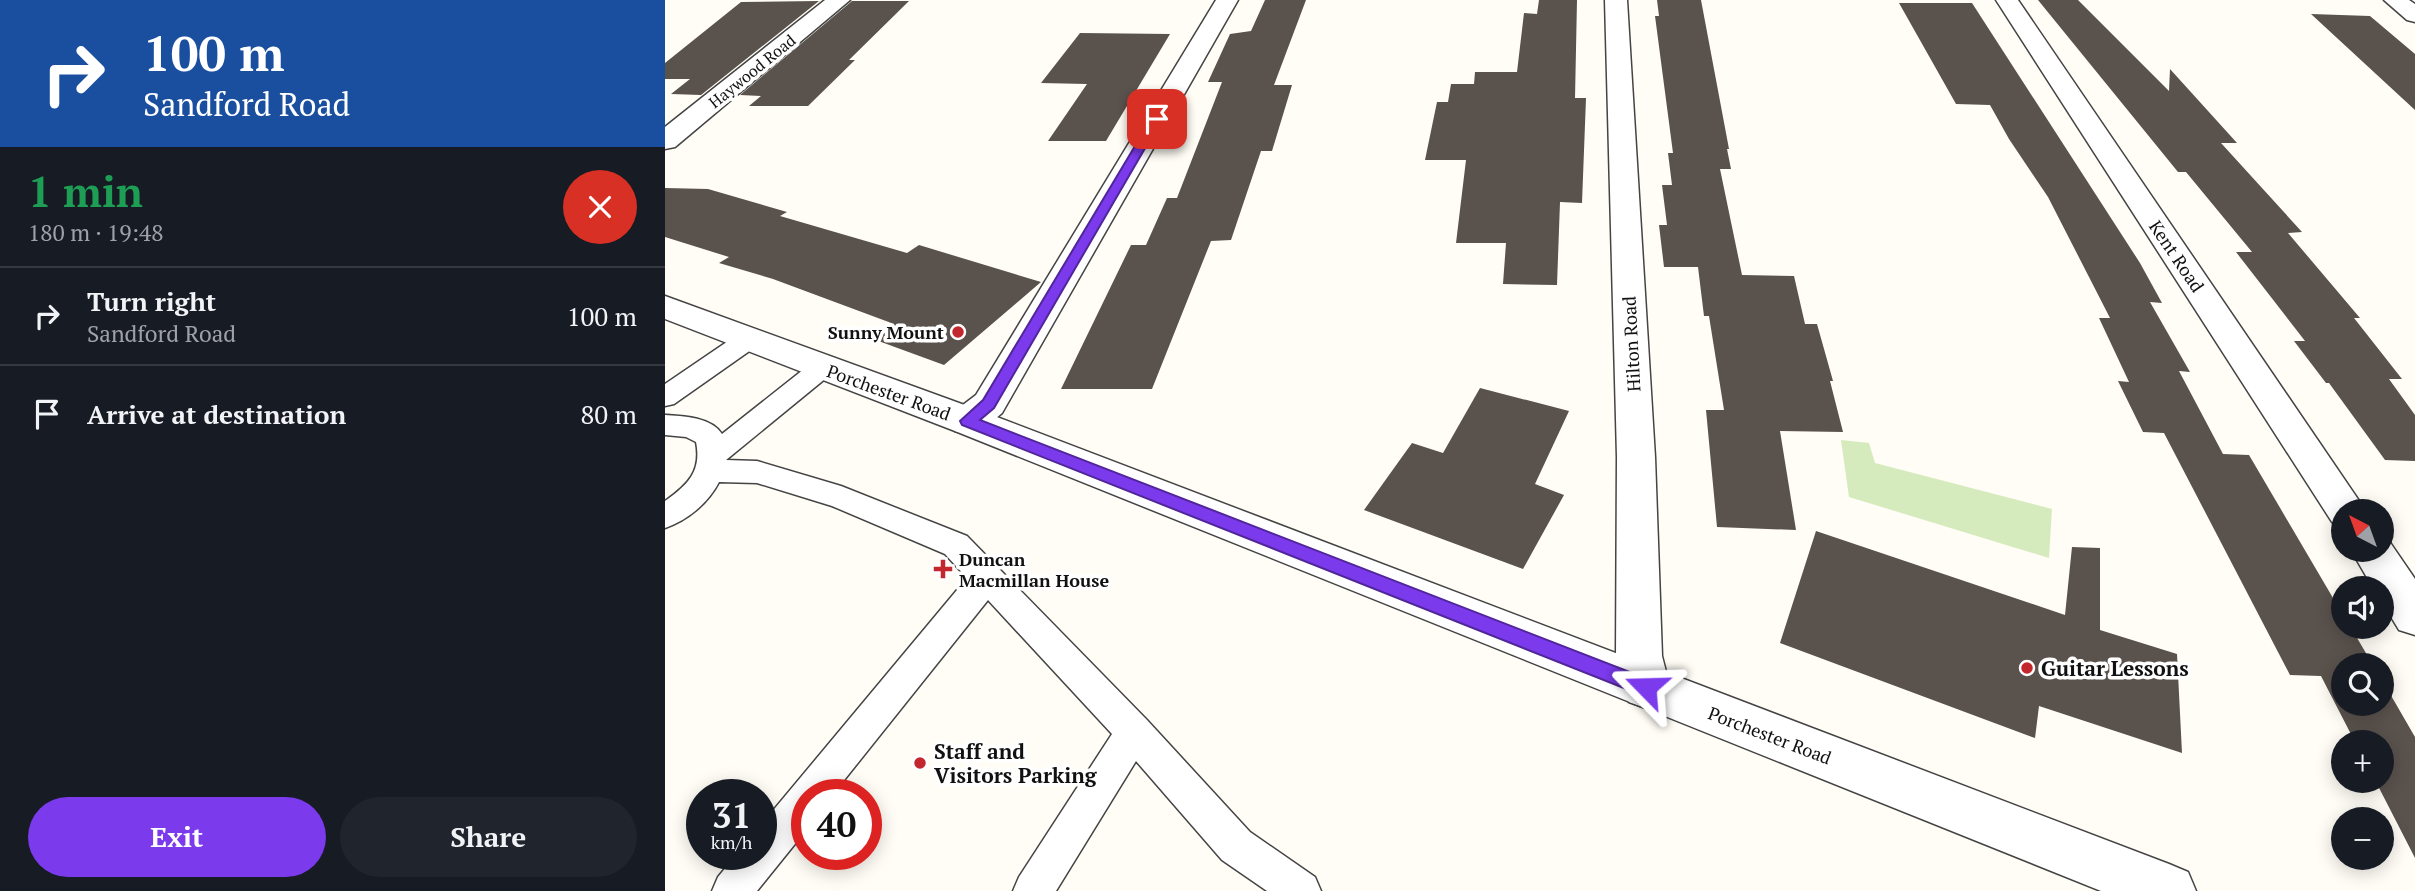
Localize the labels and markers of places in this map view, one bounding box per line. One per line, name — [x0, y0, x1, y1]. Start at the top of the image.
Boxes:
pin — [1127, 89, 1187, 149]
place label: Sunny Mount — [828, 320, 944, 344]
marker: Sunny Mount — [950, 324, 966, 340]
place label: Duncan Macmillan House — [959, 547, 1109, 592]
marker: Duncan Macmillan House — [933, 559, 953, 579]
place label: Guitar Lessons — [2041, 654, 2189, 682]
marker: Guitar Lessons — [2019, 660, 2035, 676]
place label: Staff and Visitors Parking — [934, 737, 1098, 789]
marker: Staff and Visitors Parking — [912, 755, 928, 771]

